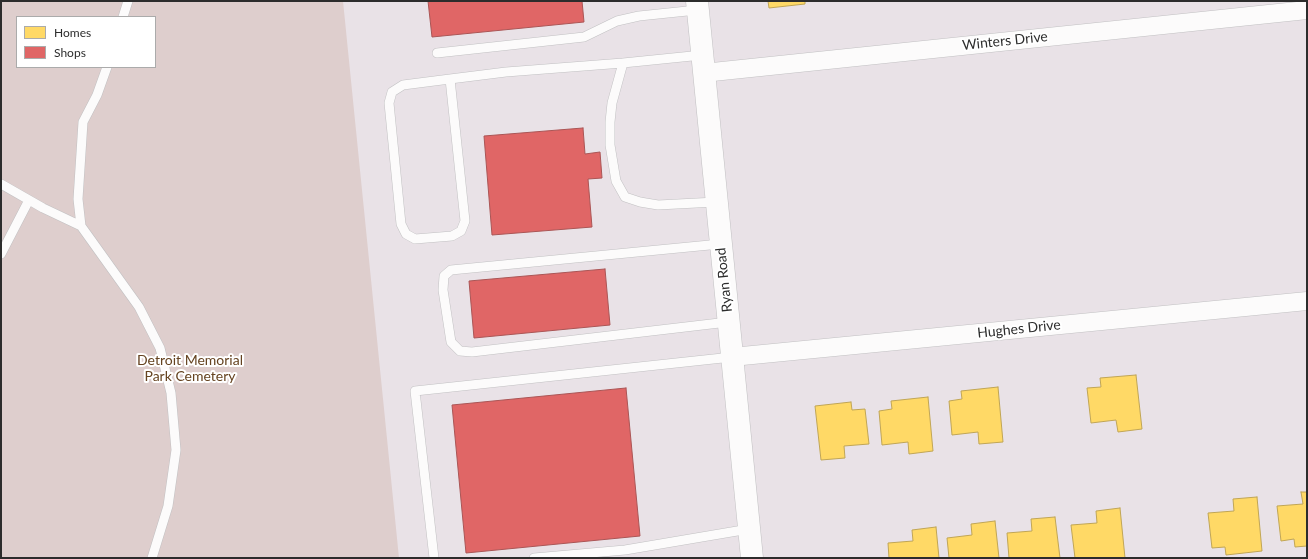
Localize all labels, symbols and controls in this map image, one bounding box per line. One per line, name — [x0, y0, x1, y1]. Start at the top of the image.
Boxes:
legend — [16, 16, 156, 68]
text: Homes — [54, 25, 91, 40]
street label: Winters Drive — [961, 28, 1049, 54]
text: Shops — [54, 45, 86, 60]
street label: Ryan Road — [712, 247, 736, 313]
street label: Hughes Drive — [976, 316, 1062, 342]
park label: Detroit Memorial Park Cemetery — [137, 352, 243, 384]

